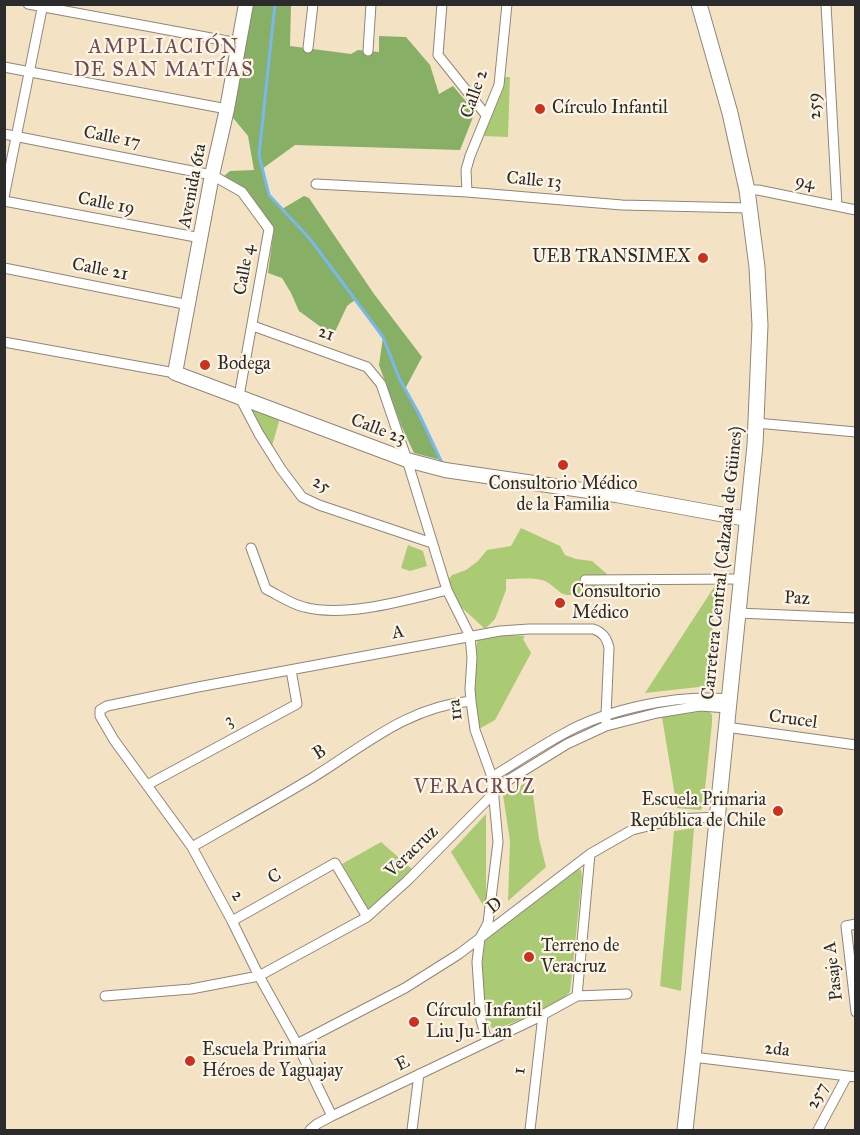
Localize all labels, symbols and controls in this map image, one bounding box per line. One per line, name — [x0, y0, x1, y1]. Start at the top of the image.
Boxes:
district label: AMPLIACIÓN DE SAN MATÍAS — [74, 36, 254, 83]
street label: Calle 2 — [457, 67, 493, 121]
street label: 259 — [804, 92, 826, 120]
place label: Círculo Infantil — [552, 98, 668, 120]
marker: Círculo Infantil — [533, 102, 547, 116]
street label: Calle 17 — [82, 122, 142, 154]
street label: Avenida 6ta — [174, 142, 212, 230]
street label: Calle 13 — [506, 168, 562, 194]
street label: 94 — [793, 171, 817, 195]
street label: Calle 19 — [76, 188, 136, 220]
street label: Calle 4 — [230, 243, 260, 297]
place label: UEB TRANSIMEX — [532, 247, 691, 269]
marker: UEB TRANSIMEX — [696, 251, 710, 265]
street label: Calle 21 — [70, 254, 130, 286]
street label: 21 — [315, 321, 337, 347]
place label: Bodega — [217, 354, 271, 376]
marker: Bodega — [198, 358, 212, 372]
street label: Calle 23 — [348, 410, 408, 450]
street label: Carretera Central (Calzada de Güines) — [698, 425, 748, 701]
marker: Consultorio Médico de la Familia — [556, 458, 570, 472]
street label: 25 — [308, 471, 334, 499]
place label: Consultorio Médico de la Familia — [489, 474, 637, 516]
place label: Consultorio Médico — [572, 582, 661, 624]
street label: Paz — [784, 588, 810, 610]
marker: Consultorio Médico — [553, 596, 567, 610]
street label: A — [390, 621, 406, 645]
street label: 1ra — [444, 698, 468, 722]
street label: Crucel — [767, 706, 819, 734]
street label: 3 — [221, 710, 237, 732]
street label: B — [309, 741, 331, 765]
district label: VERACRUZ — [414, 776, 536, 800]
place label: Escuela Primaria República de Chile — [630, 790, 766, 832]
marker: Escuela Primaria República de Chile — [771, 804, 785, 818]
street label: Veracruz — [381, 822, 443, 882]
street label: C — [264, 865, 286, 889]
street label: 2 — [225, 887, 249, 905]
street label: D — [483, 893, 507, 919]
place label: Terreno de Veracruz — [541, 936, 620, 978]
street label: Pasaje A — [820, 940, 848, 1002]
marker: Terreno de Veracruz — [522, 950, 536, 964]
place label: Círculo Infantil Liu Ju-Lan — [426, 1001, 542, 1044]
marker: Círculo Infantil Liu Ju-Lan — [407, 1015, 421, 1029]
street label: 2da — [763, 1038, 791, 1062]
place label: Escuela Primaria Héroes de Yaguajay — [202, 1040, 343, 1082]
street label: E — [392, 1051, 414, 1077]
marker: Escuela Primaria Héroes de Yaguajay — [183, 1054, 197, 1068]
street label: 1 — [509, 1066, 531, 1076]
street label: 257 — [802, 1079, 834, 1113]

